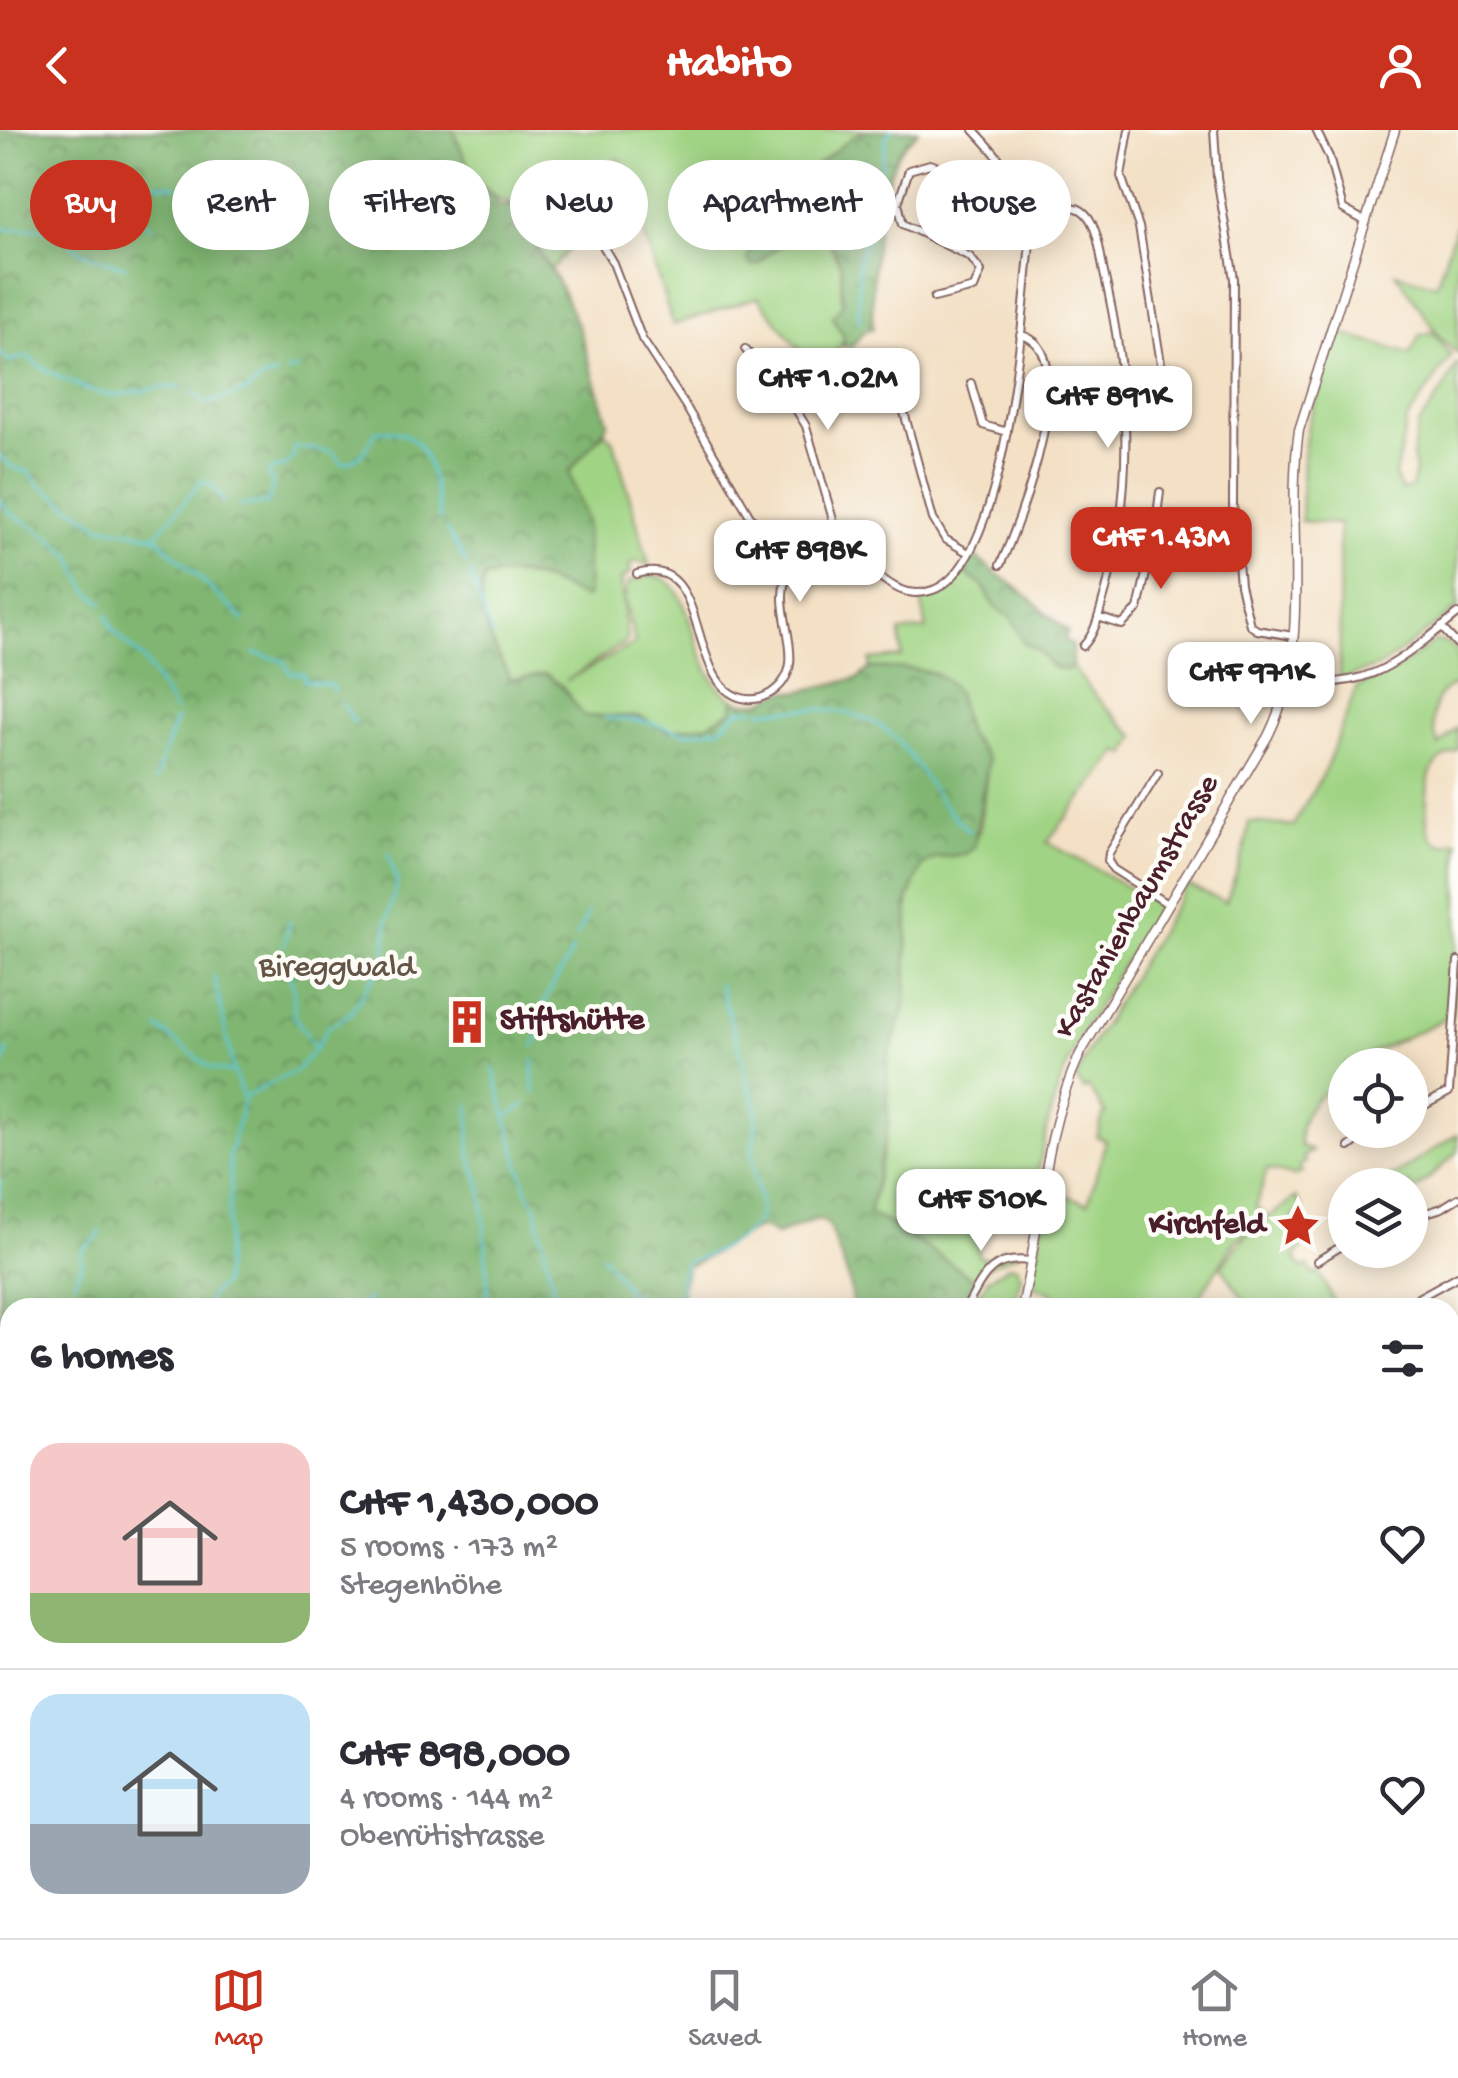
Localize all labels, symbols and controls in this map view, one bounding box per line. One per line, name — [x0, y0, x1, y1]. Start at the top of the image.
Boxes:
icon: back — [30, 38, 85, 93]
icon: person — [1373, 38, 1428, 93]
text: Habito — [666, 39, 792, 92]
chip: Buy — [30, 160, 152, 250]
chip: Rent — [172, 160, 309, 250]
chip: Filters — [329, 160, 490, 250]
chip: New — [510, 160, 648, 250]
chip: Apartment — [668, 160, 896, 250]
chip: House — [916, 160, 1071, 250]
pin: CHF 1.02M — [714, 348, 942, 433]
text: CHF 1.02M — [759, 361, 897, 399]
pin: CHF 891K — [1005, 366, 1211, 451]
text: CHF 891K — [1046, 379, 1170, 417]
pin: CHF 1.43M — [1047, 507, 1275, 592]
pin: CHF 898K — [697, 520, 903, 605]
text: CHF 1.43M — [1093, 520, 1229, 558]
text: CHF 898K — [736, 533, 864, 571]
pin: CHF 971K — [1148, 642, 1354, 727]
text: CHF 971K — [1190, 655, 1312, 693]
street label: Kastanienbaumstrasse — [1047, 768, 1229, 1046]
park label: Bireggwald — [258, 950, 417, 988]
building icon: Stiftshütte — [443, 998, 491, 1046]
place label: Stiftshütte — [500, 1003, 646, 1041]
map controls — [1328, 1048, 1428, 1268]
button: locate — [1328, 1048, 1428, 1148]
button: layers — [1328, 1168, 1428, 1268]
pin: CHF 510K — [878, 1169, 1084, 1254]
text: CHF 510K — [918, 1182, 1044, 1220]
place icon: Kirchfeld — [1274, 1202, 1322, 1250]
place label: Kirchfeld — [1148, 1207, 1268, 1245]
icon: filters — [1375, 1331, 1430, 1386]
text: 6 homes — [30, 1334, 173, 1383]
text: CHF 1,430,000 — [340, 1481, 599, 1530]
icon: home — [110, 1483, 230, 1603]
icon: heart — [1375, 1516, 1430, 1571]
text: 5 rooms · 173 m² — [340, 1530, 558, 1568]
text: Stegenhöhe — [340, 1568, 502, 1606]
text: CHF 898,000 — [340, 1732, 570, 1781]
icon: home — [110, 1734, 230, 1854]
icon: heart — [1375, 1767, 1430, 1822]
text: 4 rooms · 144 m² — [340, 1781, 553, 1819]
text: Oberrütistrasse — [340, 1819, 544, 1857]
tab: Map — [211, 1963, 266, 2056]
tab: Saved — [688, 1963, 760, 2056]
tab: Home — [1182, 1963, 1247, 2056]

